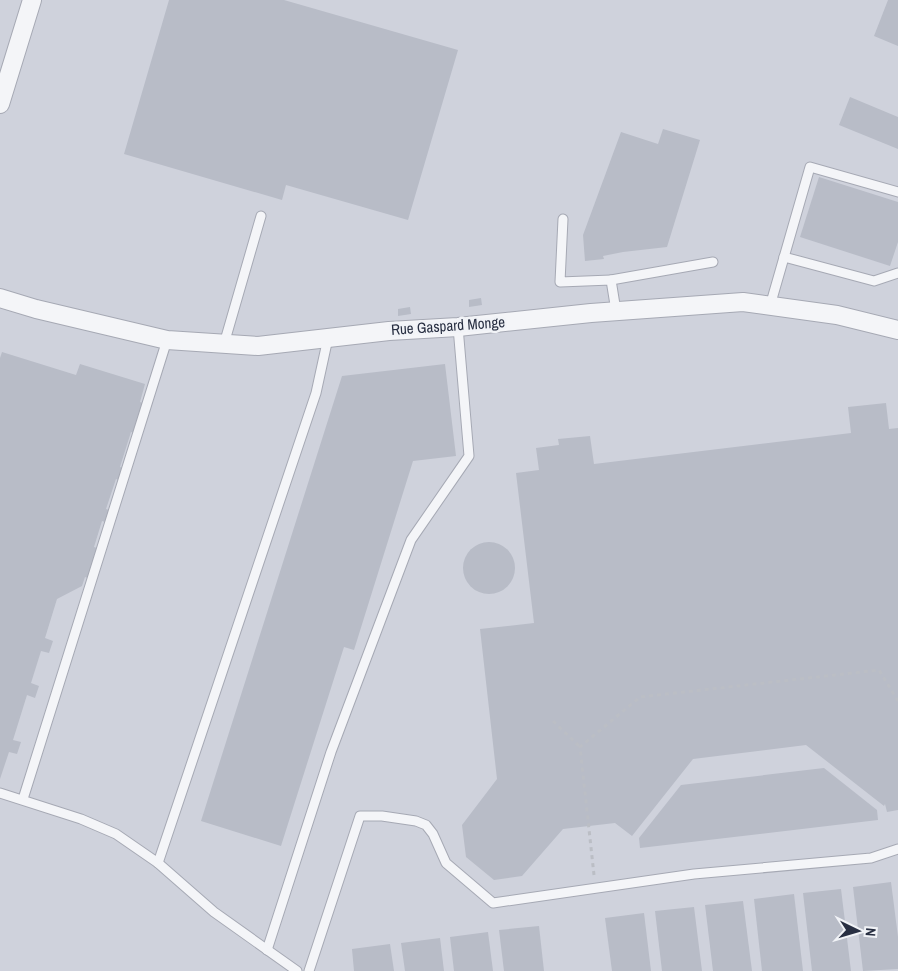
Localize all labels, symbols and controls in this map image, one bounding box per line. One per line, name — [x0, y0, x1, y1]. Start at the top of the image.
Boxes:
street label: Rue Gaspard Monge — [390, 311, 506, 340]
north arrow — [833, 906, 883, 956]
text: N — [862, 927, 880, 937]

